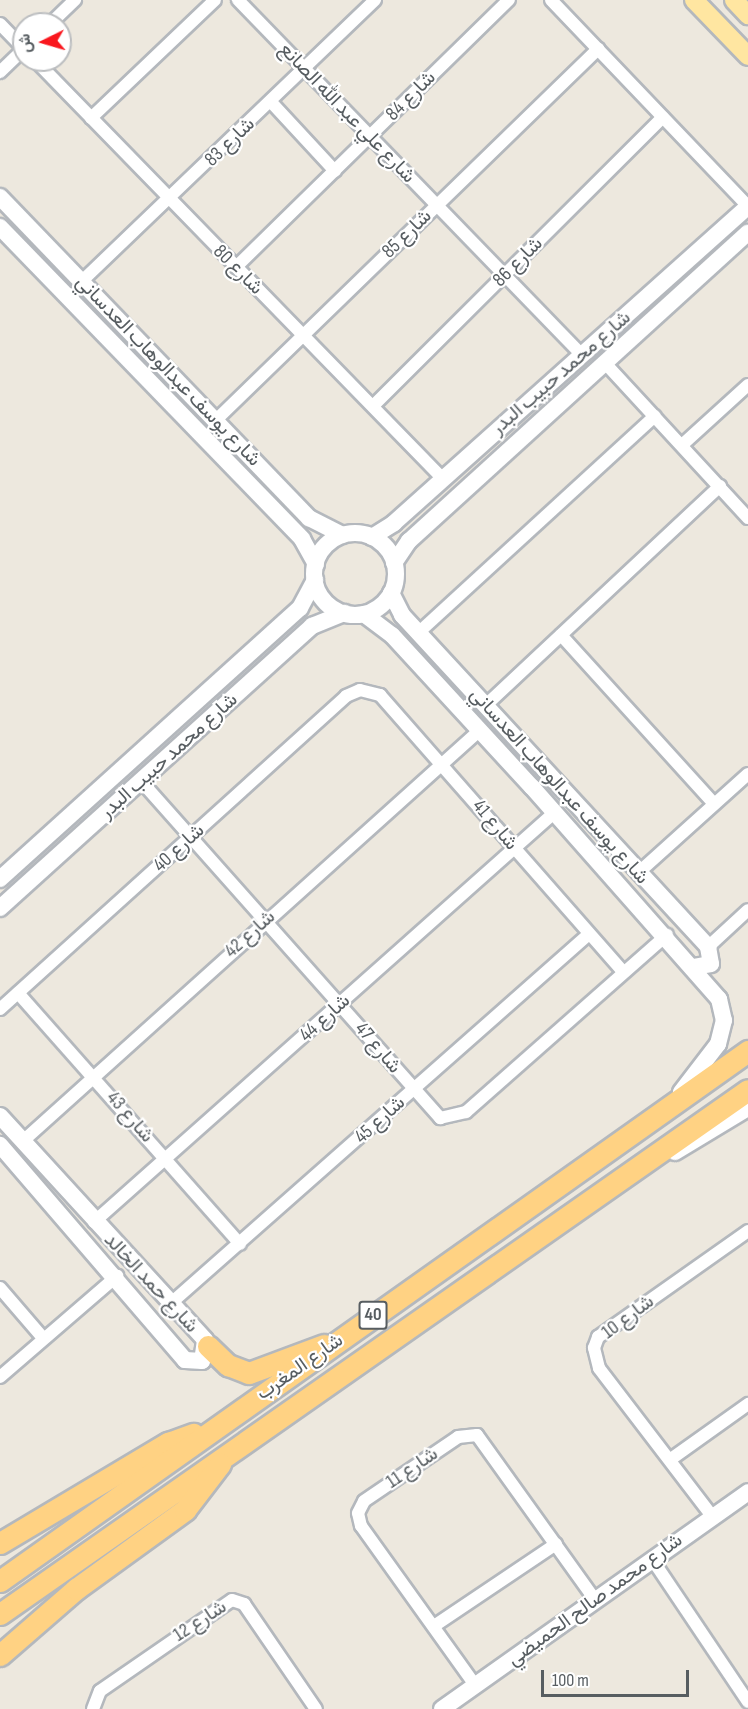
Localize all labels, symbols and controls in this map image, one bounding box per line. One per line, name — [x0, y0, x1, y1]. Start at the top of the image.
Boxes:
north arrow — [12, 12, 72, 72]
text: ش — [15, 33, 36, 54]
street label: شارع علي عبد الله الصانع — [274, 38, 420, 188]
street label: شارع 84 — [381, 66, 441, 126]
street label: شارع 83 — [200, 112, 260, 172]
street label: شارع 85 — [377, 204, 437, 264]
street label: شارع 86 — [488, 232, 548, 292]
street label: شارع 80 — [208, 240, 268, 300]
street label: شارع يوسف عبدالوهاب العدساني — [70, 270, 266, 472]
street label: شارع محمد حبيب البدر — [486, 306, 636, 440]
street label: شارع يوسف عبدالوهاب العدساني — [464, 683, 654, 889]
street label: شارع محمد حبيب البدر — [95, 688, 243, 824]
street label: شارع 41 — [467, 795, 523, 855]
street label: شارع 40 — [148, 819, 210, 877]
street label: شارع 42 — [220, 905, 280, 963]
street label: شارع 44 — [295, 989, 355, 1047]
street label: شارع 47 — [350, 1017, 406, 1079]
street label: شارع 43 — [101, 1086, 159, 1148]
street label: شارع 45 — [350, 1091, 410, 1149]
street label: شارع حمد الخالد — [99, 1228, 203, 1338]
street label: شارع 10 — [597, 1290, 659, 1344]
road number: 40 — [358, 1300, 388, 1330]
street label: شارع المغرب — [252, 1328, 348, 1406]
street label: شارع 11 — [381, 1442, 443, 1494]
street label: شارع محمد صالح الحميضي — [503, 1528, 687, 1672]
street label: شارع 12 — [169, 1595, 231, 1647]
scale bar — [544, 1658, 692, 1696]
text: 100 m — [552, 1670, 589, 1691]

